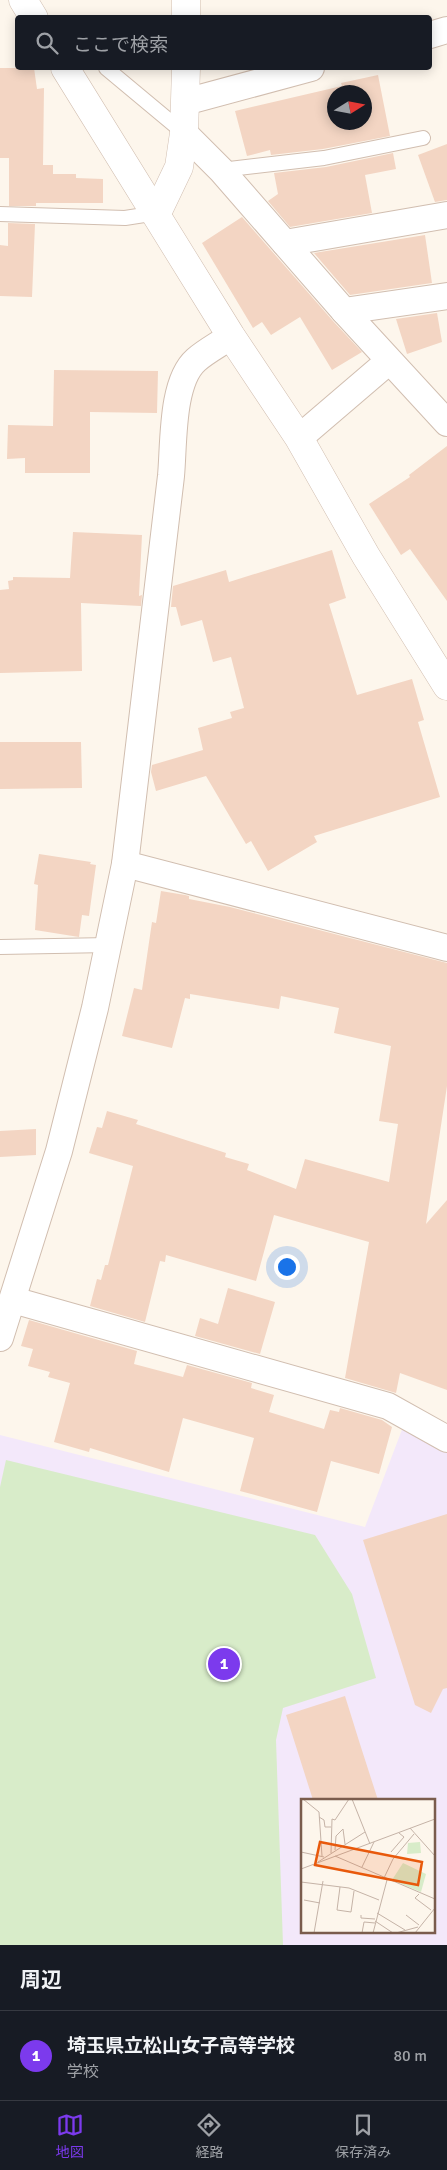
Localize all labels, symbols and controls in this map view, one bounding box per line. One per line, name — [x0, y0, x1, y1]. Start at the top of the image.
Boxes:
search box — [15, 15, 432, 70]
icon: search — [33, 29, 61, 57]
text: ここで検索 — [73, 33, 168, 57]
north arrow — [327, 85, 372, 130]
your location — [274, 1254, 300, 1280]
pin: 1 — [208, 1645, 240, 1683]
inset map — [301, 1799, 434, 1932]
text: 周辺 — [20, 1967, 62, 1993]
text: 埼玉県立松山女子高等学校 — [67, 2034, 295, 2058]
text: 1 — [32, 2046, 40, 2066]
text: 80 m — [393, 2046, 427, 2066]
text: 学校 — [67, 2062, 99, 2082]
tab: 地図 — [56, 2111, 84, 2161]
tab: 経路 — [195, 2111, 223, 2161]
tab: 保存済み — [335, 2111, 391, 2161]

